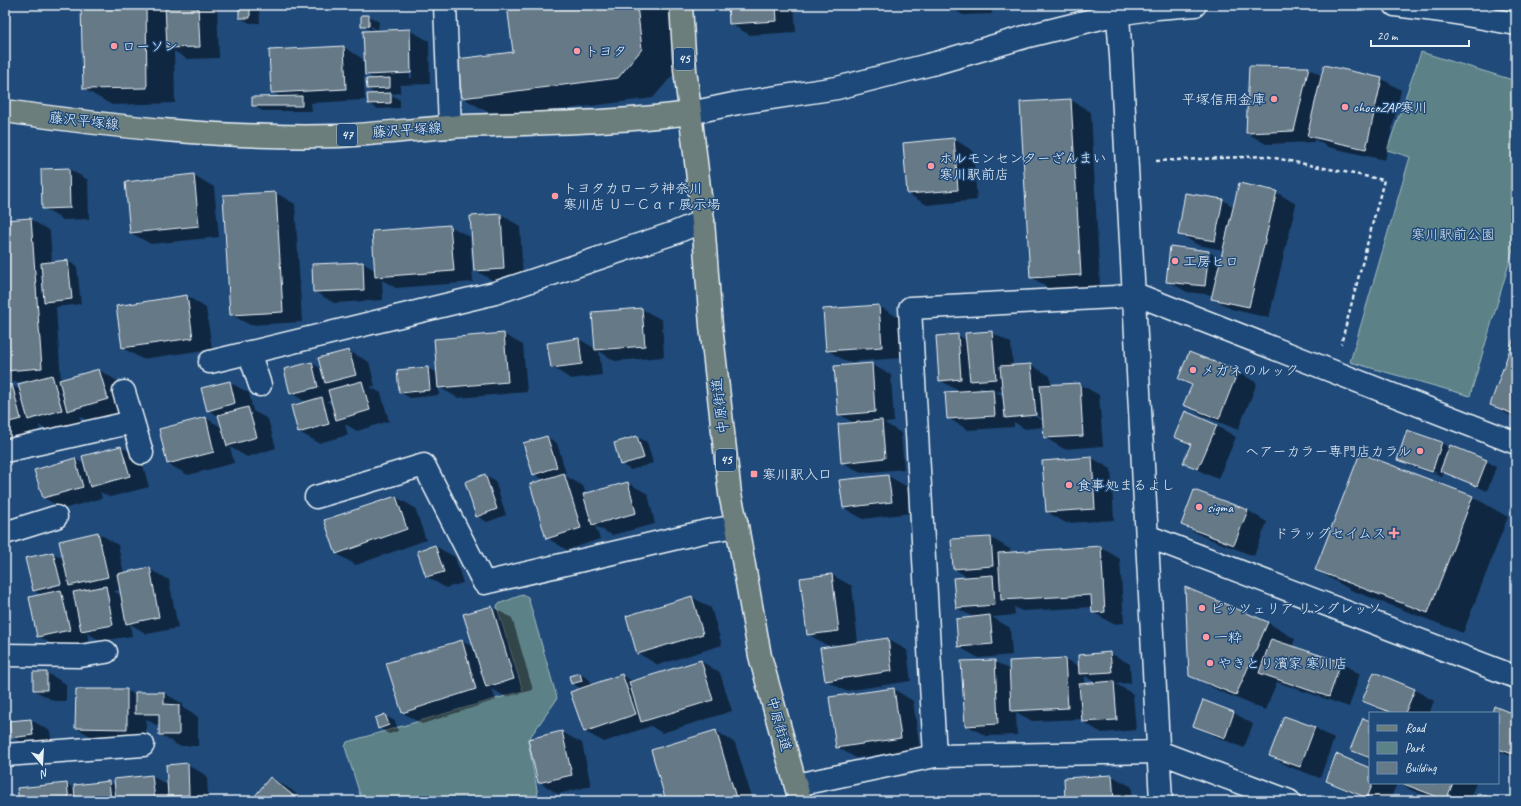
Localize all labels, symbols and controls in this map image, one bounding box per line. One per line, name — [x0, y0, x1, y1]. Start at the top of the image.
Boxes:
scale bar — [1371, 22, 1469, 48]
text: 20 m — [1377, 28, 1399, 44]
place label: ローソン — [122, 38, 178, 55]
marker: ローソン — [109, 41, 119, 51]
place label: トヨタ — [585, 43, 627, 60]
marker: トヨタ — [572, 46, 582, 56]
road number: 45 — [674, 48, 694, 70]
place label: 平塚信用金庫 — [1182, 91, 1266, 108]
marker: 平塚信用金庫 — [1269, 94, 1279, 104]
place label: chocoZAP寒川 — [1353, 99, 1428, 116]
marker: chocoZAP寒川 — [1340, 102, 1350, 112]
street label: 藤沢平塚線 — [48, 109, 120, 133]
street label: 藤沢平塚線 — [371, 119, 443, 141]
road number: 47 — [337, 124, 357, 146]
place label: ホルモンセンターざんまい 寒川駅前店 — [939, 150, 1106, 183]
marker: ホルモンセンターざんまい 寒川駅前店 — [926, 161, 936, 171]
place label: トヨタカローラ神奈川 寒川店 Ｕ－Ｃａｒ展示場 — [563, 180, 720, 213]
marker: トヨタカローラ神奈川 寒川店 Ｕ－Ｃａｒ展示場 — [550, 191, 560, 201]
park label: 寒川駅前公園 — [1411, 226, 1495, 243]
place label: 工房ヒロ — [1183, 253, 1239, 270]
marker: 工房ヒロ — [1170, 256, 1180, 266]
place label: メガネのルック — [1201, 362, 1299, 379]
marker: メガネのルック — [1188, 365, 1198, 375]
street label: 中原街道 — [708, 377, 732, 435]
place label: ヘアーカラー専門店カラル — [1245, 443, 1412, 460]
marker: ヘアーカラー専門店カラル — [1415, 446, 1425, 456]
road number: 45 — [716, 449, 736, 471]
place label: 寒川駅入口 — [762, 466, 832, 483]
marker: 寒川駅入口 — [749, 469, 759, 479]
place label: 食事処まるよし — [1077, 477, 1175, 494]
marker: 食事処まるよし — [1064, 480, 1074, 490]
place label: sigma — [1207, 499, 1234, 516]
marker: sigma — [1194, 502, 1204, 512]
place label: ドラッグセイムス — [1275, 525, 1386, 542]
marker: ドラッグセイムス — [1389, 528, 1399, 538]
place label: ピッツェリア リングレッソ — [1210, 600, 1381, 617]
marker: ピッツェリア リングレッソ — [1197, 603, 1207, 613]
place label: 一粋 — [1214, 629, 1242, 646]
marker: 一粋 — [1201, 632, 1211, 642]
place label: やきとり濱家 寒川店 — [1218, 655, 1347, 672]
marker: やきとり濱家 寒川店 — [1205, 658, 1215, 668]
street label: 中原街道 — [763, 695, 795, 753]
legend — [1369, 712, 1499, 784]
text: Road — [1405, 720, 1427, 736]
text: Park — [1405, 740, 1426, 756]
north arrow — [22, 744, 62, 784]
text: Building — [1405, 760, 1437, 776]
text: N — [38, 766, 50, 782]

